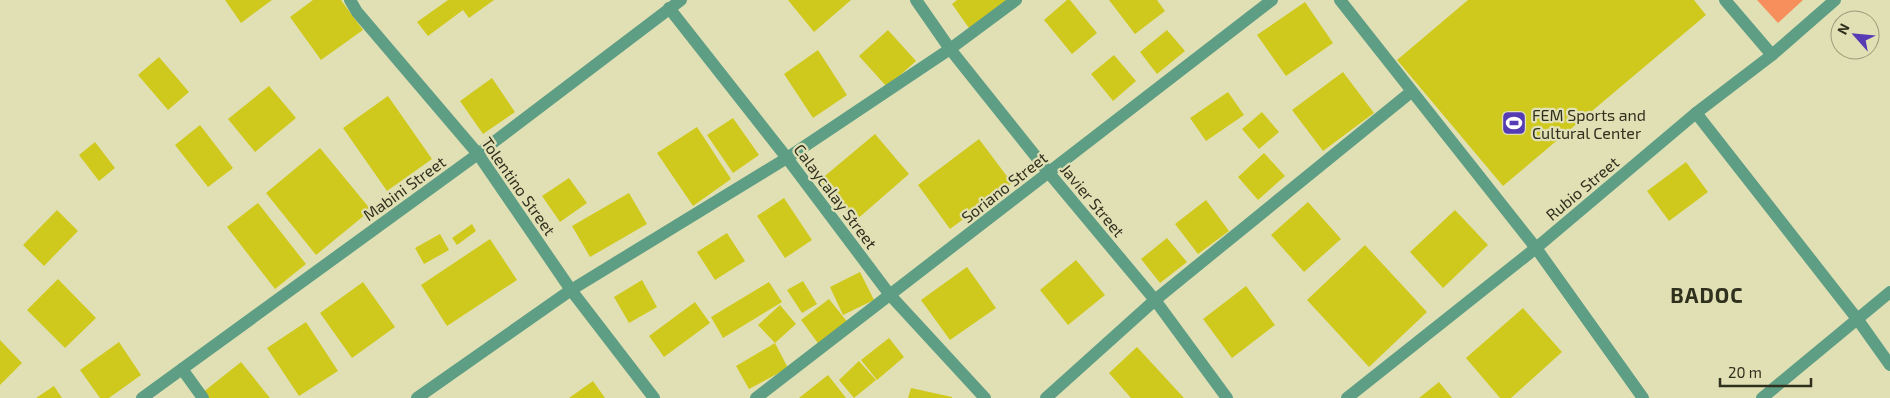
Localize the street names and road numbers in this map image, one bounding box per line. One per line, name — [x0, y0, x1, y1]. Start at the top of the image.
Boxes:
street label: Tolentino Street — [478, 133, 560, 239]
street label: Calaycalay Street — [790, 140, 882, 252]
street label: Soriano Street — [957, 148, 1051, 226]
street label: Mabini Street — [359, 152, 449, 224]
street label: Rubio Street — [1542, 152, 1622, 224]
street label: Javier Street — [1057, 160, 1129, 240]

